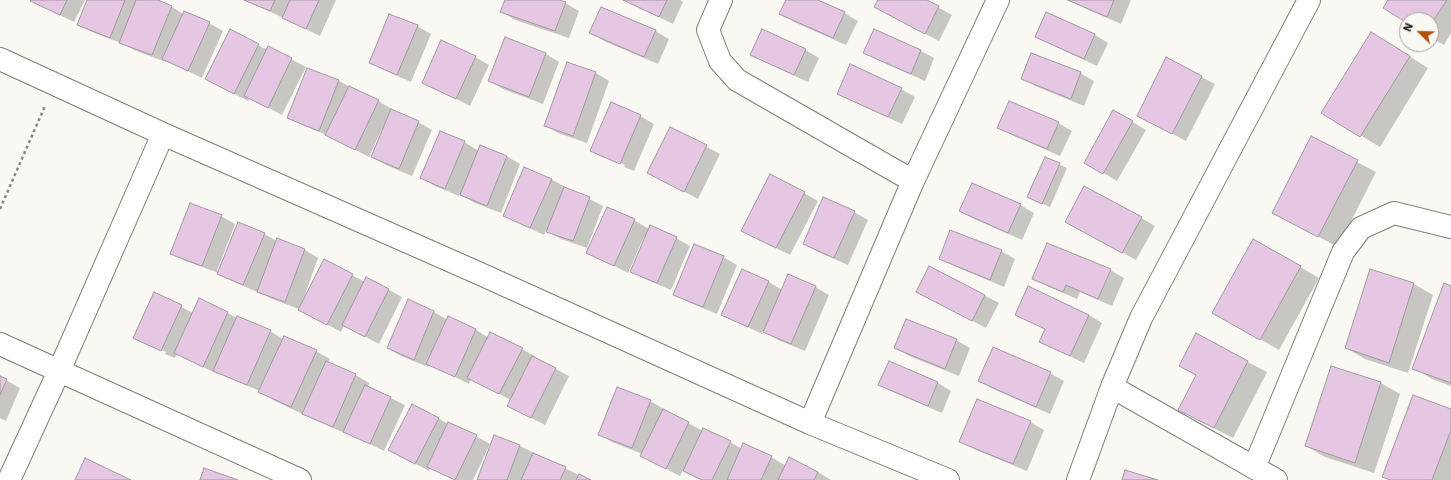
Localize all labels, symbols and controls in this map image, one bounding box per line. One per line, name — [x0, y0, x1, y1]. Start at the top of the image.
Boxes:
north arrow — [1399, 12, 1439, 52]
text: N — [1401, 21, 1416, 34]

